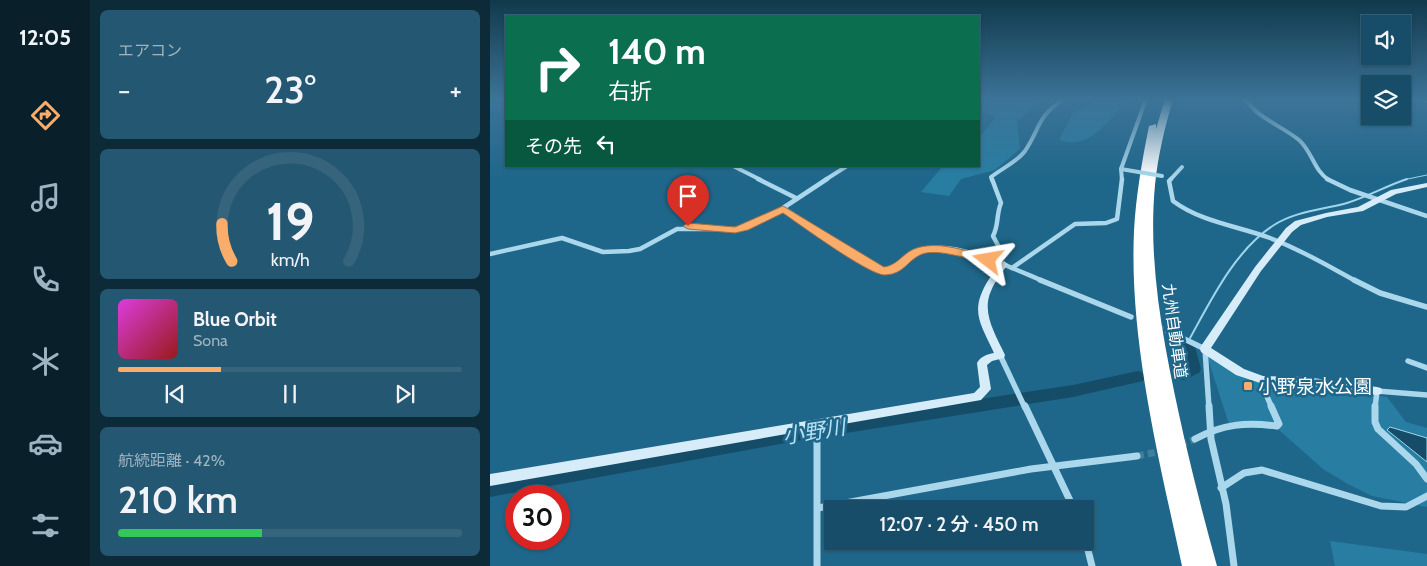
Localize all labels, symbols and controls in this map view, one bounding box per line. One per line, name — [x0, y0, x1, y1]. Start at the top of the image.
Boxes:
map controls — [1361, 15, 1411, 125]
button: sound — [1361, 15, 1411, 65]
text: 12:05 — [19, 24, 71, 51]
text: 140 m — [608, 30, 706, 73]
icon: right — [525, 35, 590, 100]
text: エアコン — [118, 41, 182, 60]
text: 23° — [264, 66, 316, 113]
text: − — [118, 73, 130, 107]
text: + — [450, 73, 462, 107]
button: layers — [1361, 75, 1411, 125]
text: 右折 — [608, 78, 652, 105]
icon: directions — [28, 98, 63, 133]
icon: left — [592, 130, 620, 158]
text: その先 — [525, 135, 582, 158]
pin — [667, 175, 709, 226]
icon: music — [28, 180, 63, 215]
icon: arrive — [674, 182, 702, 210]
text: 19 — [266, 190, 314, 253]
position arrow — [961, 233, 1013, 285]
text: km/h — [270, 249, 310, 270]
icon: phone — [28, 262, 63, 297]
street label: 九州自動車道 — [1158, 282, 1191, 380]
text: Blue Orbit — [193, 308, 277, 331]
text: Sona — [193, 331, 228, 350]
icon: climate — [28, 344, 63, 379]
place label: 小野泉水公園 — [1258, 375, 1372, 398]
icon: previous — [161, 380, 189, 408]
icon: pause — [276, 380, 304, 408]
icon: next — [391, 380, 419, 408]
marker: 小野泉水公園 — [1242, 380, 1254, 392]
water label: 小野川 — [781, 414, 849, 449]
icon: car — [28, 426, 63, 461]
text: 航続距離 · 42% — [118, 451, 225, 470]
text: 210 km — [118, 476, 238, 523]
speed limit sign: 30 — [505, 485, 570, 550]
icon: filters — [28, 508, 63, 543]
text: 12:07 · 2 分 · 450 m — [880, 513, 1039, 536]

